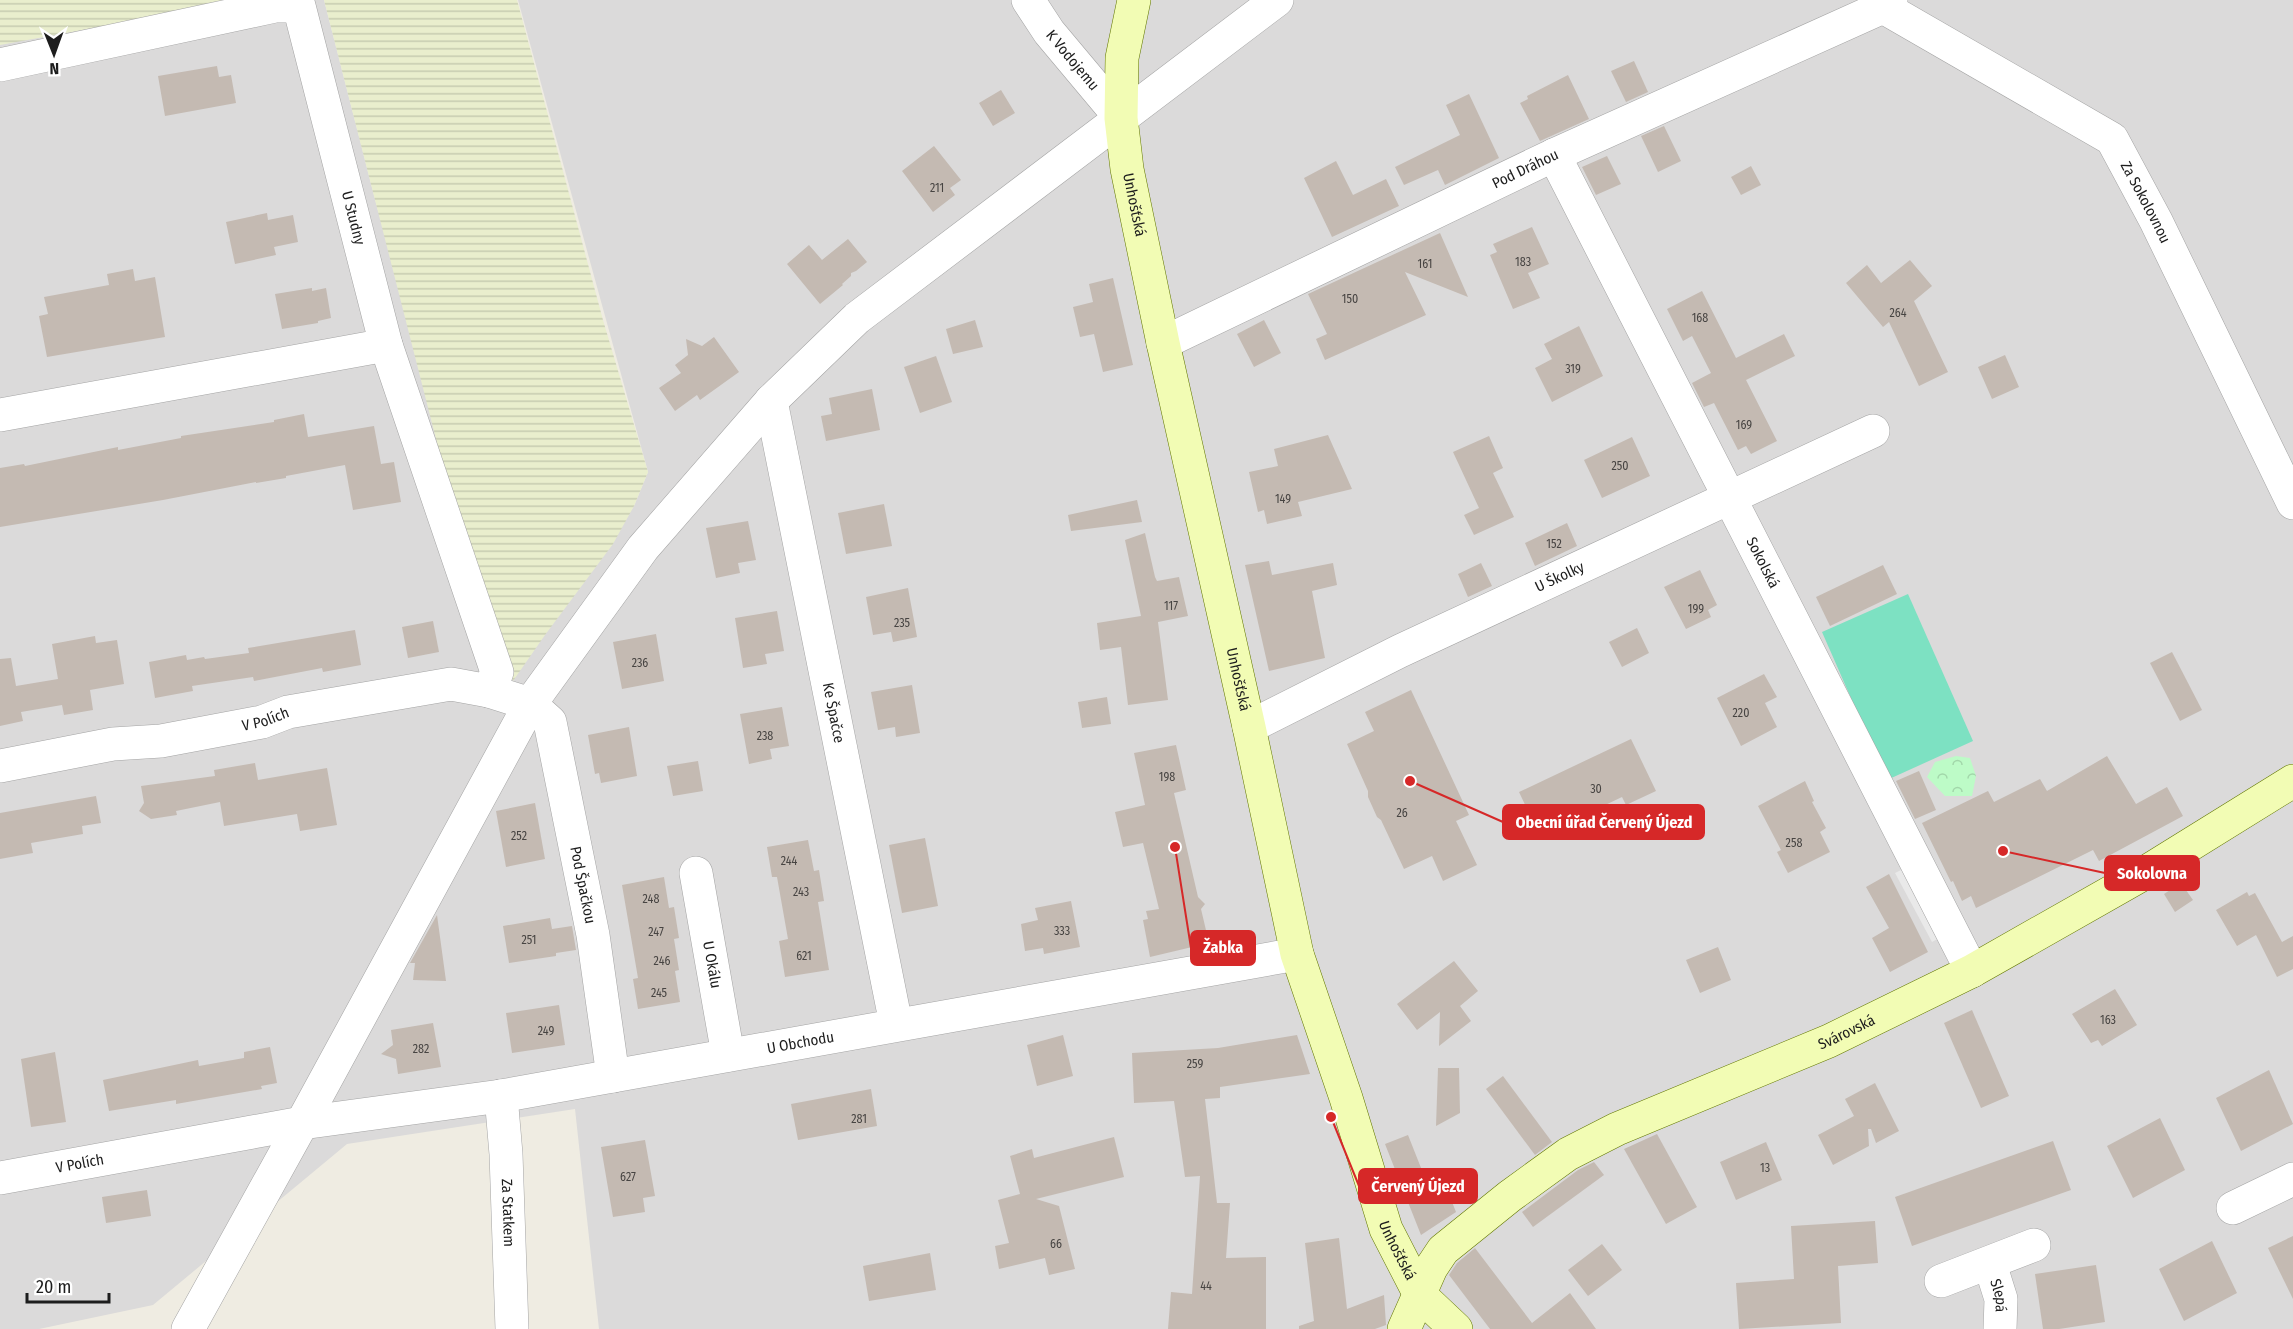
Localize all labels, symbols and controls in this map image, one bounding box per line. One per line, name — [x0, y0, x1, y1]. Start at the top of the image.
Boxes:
north arrow — [24, 24, 84, 84]
street label: K Vodojemu — [1042, 26, 1103, 94]
text: N — [49, 59, 59, 78]
street label: Pod Dráhou — [1489, 145, 1561, 192]
street label: Za Sokolovnou — [2117, 158, 2174, 246]
street label: Unhošťská — [1119, 171, 1150, 238]
house number: 211 — [930, 181, 944, 195]
street label: U Studny — [338, 189, 369, 247]
house number: 183 — [1515, 255, 1531, 269]
house number: 161 — [1418, 257, 1432, 271]
house number: 150 — [1342, 292, 1358, 306]
house number: 264 — [1889, 306, 1907, 320]
house number: 168 — [1692, 311, 1708, 325]
house number: 319 — [1565, 362, 1581, 376]
house number: 169 — [1736, 418, 1752, 432]
house number: 250 — [1611, 459, 1629, 473]
house number: 149 — [1275, 492, 1291, 506]
street label: Sokolská — [1742, 534, 1783, 591]
house number: 152 — [1546, 537, 1562, 551]
street label: U Školky — [1532, 557, 1587, 596]
house number: 117 — [1164, 599, 1178, 613]
house number: 199 — [1688, 602, 1704, 616]
house number: 235 — [894, 616, 911, 630]
street label: Unhošťská — [1223, 646, 1254, 713]
house number: 236 — [632, 656, 648, 670]
street label: Ke Špačce — [819, 681, 848, 744]
street label: V Polích — [240, 703, 292, 735]
house number: 220 — [1733, 706, 1749, 720]
house number: 238 — [757, 729, 773, 743]
house number: 198 — [1159, 770, 1175, 784]
house number: 30 — [1590, 782, 1602, 796]
callout: Obecní úřad Červený Újezd — [1503, 805, 1704, 839]
house number: 26 — [1396, 806, 1408, 820]
text: Obecní úřad Červený Újezd — [1516, 812, 1692, 832]
house number: 252 — [511, 829, 527, 843]
house number: 258 — [1786, 836, 1802, 850]
street label: Pod Špačkou — [566, 845, 599, 925]
house number: 244 — [781, 854, 798, 868]
callout: Sokolovna — [2105, 856, 2199, 890]
text: Sokolovna — [2117, 864, 2187, 883]
house number: 243 — [793, 885, 809, 899]
house number: 248 — [643, 892, 659, 906]
house number: 333 — [1054, 924, 1070, 938]
house number: 247 — [648, 925, 664, 939]
callout: Žabka — [1191, 931, 1255, 965]
house number: 251 — [522, 933, 536, 947]
text: Žabka — [1203, 937, 1243, 957]
street label: U Okálu — [699, 940, 725, 990]
house number: 621 — [796, 949, 812, 963]
house number: 246 — [654, 954, 670, 968]
house number: 245 — [651, 986, 668, 1000]
street label: Svárovská — [1815, 1011, 1878, 1054]
house number: 163 — [2100, 1013, 2116, 1027]
house number: 249 — [538, 1024, 554, 1038]
street label: U Obchodu — [765, 1028, 835, 1057]
house number: 282 — [413, 1042, 429, 1056]
house number: 259 — [1187, 1057, 1203, 1071]
house number: 281 — [851, 1112, 867, 1126]
street label: V Polích — [54, 1150, 105, 1177]
house number: 13 — [1760, 1161, 1770, 1175]
callout: Červený Újezd — [1359, 1169, 1477, 1203]
house number: 627 — [620, 1170, 636, 1184]
text: Červený Újezd — [1371, 1176, 1465, 1196]
street label: Za Statkem — [498, 1178, 518, 1247]
street label: Unhošťská — [1375, 1219, 1420, 1283]
house number: 66 — [1050, 1237, 1062, 1251]
scale bar — [27, 1266, 110, 1304]
text: 20 m — [36, 1276, 71, 1298]
street label: Slepá — [1986, 1277, 2010, 1313]
house number: 44 — [1200, 1279, 1212, 1293]

